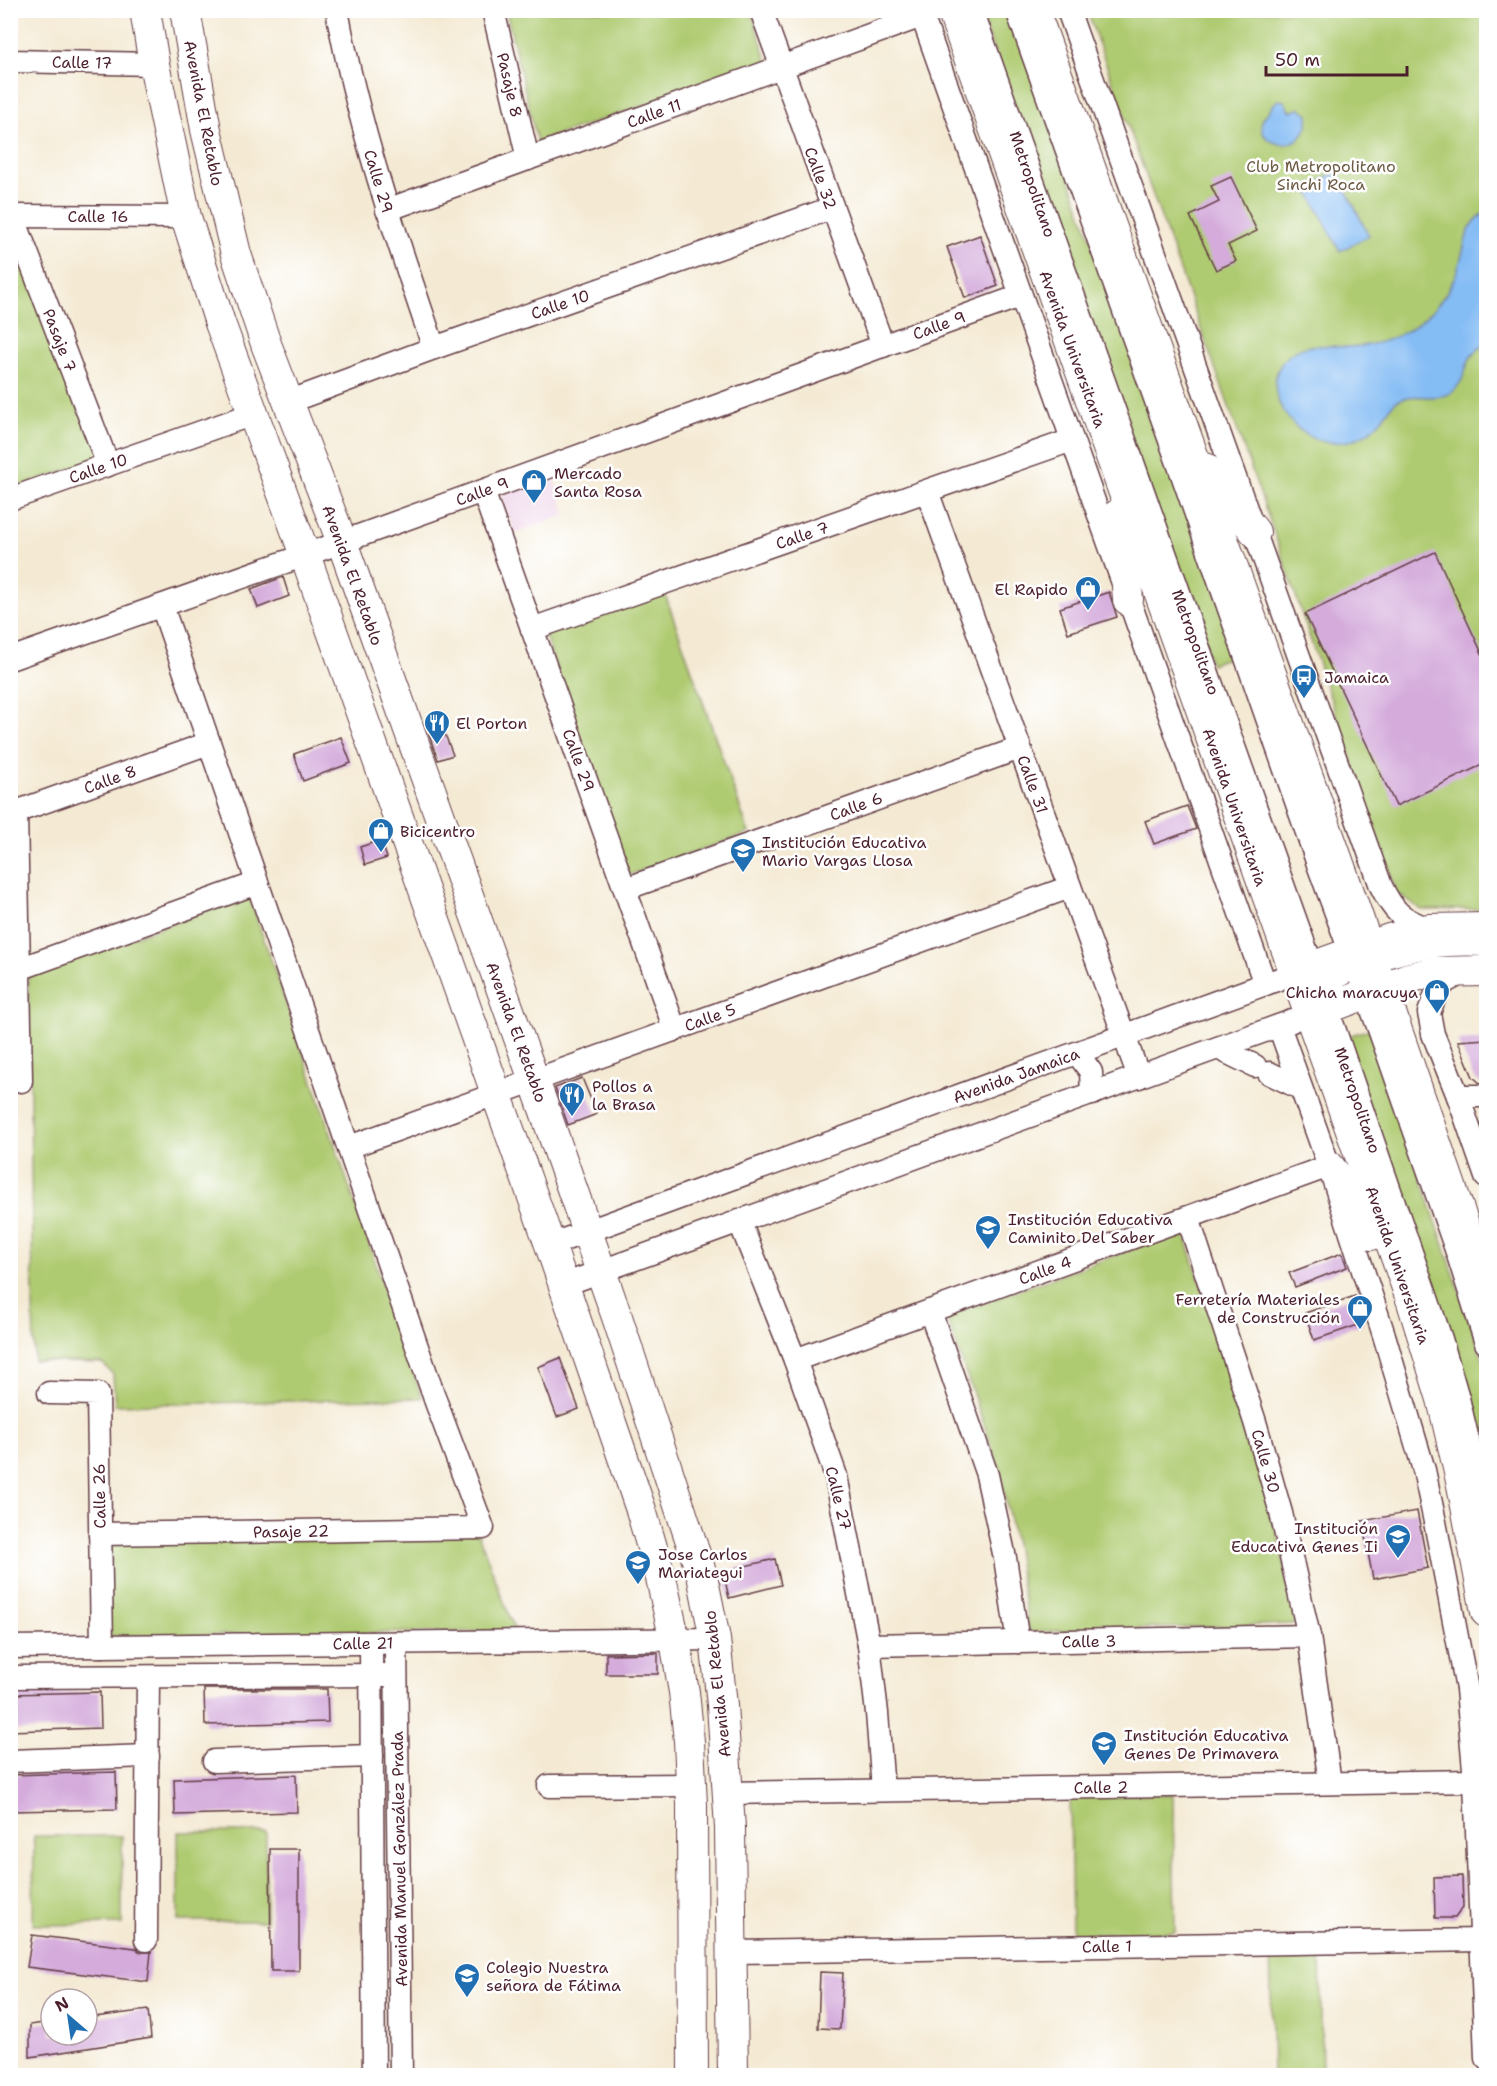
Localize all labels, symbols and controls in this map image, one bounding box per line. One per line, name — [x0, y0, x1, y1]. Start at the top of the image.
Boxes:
street label: Avenida El Retablo — [179, 39, 228, 188]
scale bar — [1266, 39, 1407, 77]
text: 50 m — [1275, 48, 1320, 72]
street label: Calle 17 — [52, 51, 112, 74]
street label: Pasaje 8 — [492, 51, 527, 120]
street label: Calle 11 — [624, 94, 684, 133]
street label: Metropolitano — [1005, 128, 1061, 240]
street label: Calle 32 — [800, 144, 841, 212]
street label: Calle 29 — [359, 147, 398, 215]
park label: Club Metropolitano Sinchi Roca — [1246, 156, 1396, 195]
street label: Calle 16 — [68, 206, 128, 227]
street label: Avenida Universitaria — [1034, 268, 1111, 431]
street label: Calle 10 — [528, 285, 592, 324]
street label: Pasaje 7 — [38, 306, 81, 375]
street label: Calle 9 — [910, 306, 968, 345]
street label: Calle 10 — [66, 449, 130, 488]
place label: Mercado Santa Rosa — [554, 463, 642, 502]
shop icon: Mercado Santa Rosa — [519, 467, 549, 505]
street label: Calle 9 — [453, 472, 511, 511]
street label: Avenida El Retablo — [317, 502, 388, 648]
street label: Calle 7 — [773, 517, 831, 554]
shop icon: El Rapido — [1073, 574, 1103, 612]
place label: El Rapido — [994, 579, 1068, 600]
street label: Metropolitano — [1167, 586, 1224, 698]
bus stop icon: Jamaica — [1289, 662, 1319, 700]
place label: Jamaica — [1324, 667, 1389, 688]
restaurant icon: El Porton — [422, 708, 452, 746]
place label: El Porton — [456, 713, 528, 734]
street label: Avenida Universitaria — [1198, 725, 1272, 889]
street label: Calle 29 — [558, 726, 600, 794]
street label: Calle 31 — [1012, 752, 1053, 816]
street label: Calle 8 — [81, 760, 139, 799]
street label: Calle 6 — [827, 787, 885, 826]
shop icon: Bicicentro — [366, 816, 396, 854]
place label: Bicicentro — [400, 821, 475, 842]
place label: Institución Educativa Mario Vargas Llosa — [762, 832, 927, 871]
school or university icon: Institución Educativa Mario Vargas Llosa — [728, 836, 758, 874]
street label: Avenida El Retablo — [481, 959, 552, 1105]
shop icon: Chicha maracuya — [1422, 977, 1452, 1015]
place label: Chicha maracuya — [1286, 982, 1418, 1003]
street label: Calle 5 — [682, 998, 739, 1036]
street label: Avenida Jamaica — [950, 1043, 1082, 1108]
street label: Metropolitano — [1330, 1044, 1386, 1156]
place label: Pollos a la Brasa — [592, 1076, 656, 1115]
restaurant icon: Pollos a la Brasa — [557, 1080, 587, 1118]
street label: Avenida Universitaria — [1361, 1183, 1435, 1347]
place label: Institución Educativa Caminito Del Saber — [1008, 1209, 1173, 1248]
school or university icon: Institución Educativa Caminito Del Saber — [973, 1213, 1003, 1251]
street label: Calle 4 — [1016, 1251, 1074, 1290]
place label: Ferretería Materiales de Construcción — [1175, 1289, 1340, 1328]
shop icon: Ferretería Materiales de Construcción — [1345, 1293, 1375, 1331]
street label: Calle 30 — [1246, 1427, 1285, 1496]
street label: Calle 26 — [88, 1463, 111, 1529]
street label: Calle 27 — [820, 1464, 857, 1532]
place label: Institución Educativa Genes Ii — [1231, 1518, 1378, 1557]
street label: Pasaje 22 — [253, 1520, 329, 1543]
school or university icon: Institución Educativa Genes Ii — [1383, 1522, 1413, 1560]
place label: Jose Carlos Mariategui — [658, 1544, 748, 1583]
school or university icon: Jose Carlos Mariategui — [623, 1548, 653, 1586]
street label: Avenida El Retablo — [699, 1609, 736, 1759]
street label: Calle 3 — [1061, 1631, 1117, 1652]
street label: Calle 21 — [333, 1632, 393, 1655]
place label: Institución Educativa Genes De Primavera — [1124, 1725, 1289, 1764]
school or university icon: Institución Educativa Genes De Primavera — [1089, 1729, 1119, 1767]
street label: Avenida Manuel González Prada — [387, 1731, 412, 1987]
street label: Calle 2 — [1073, 1777, 1129, 1798]
street label: Calle 1 — [1082, 1936, 1132, 1957]
place label: Colegio Nuestra señora de Fátima — [486, 1957, 621, 1996]
school or university icon: Colegio Nuestra señora de Fátima — [452, 1961, 482, 1999]
north arrow — [39, 1987, 99, 2047]
text: N — [51, 1992, 73, 2017]

